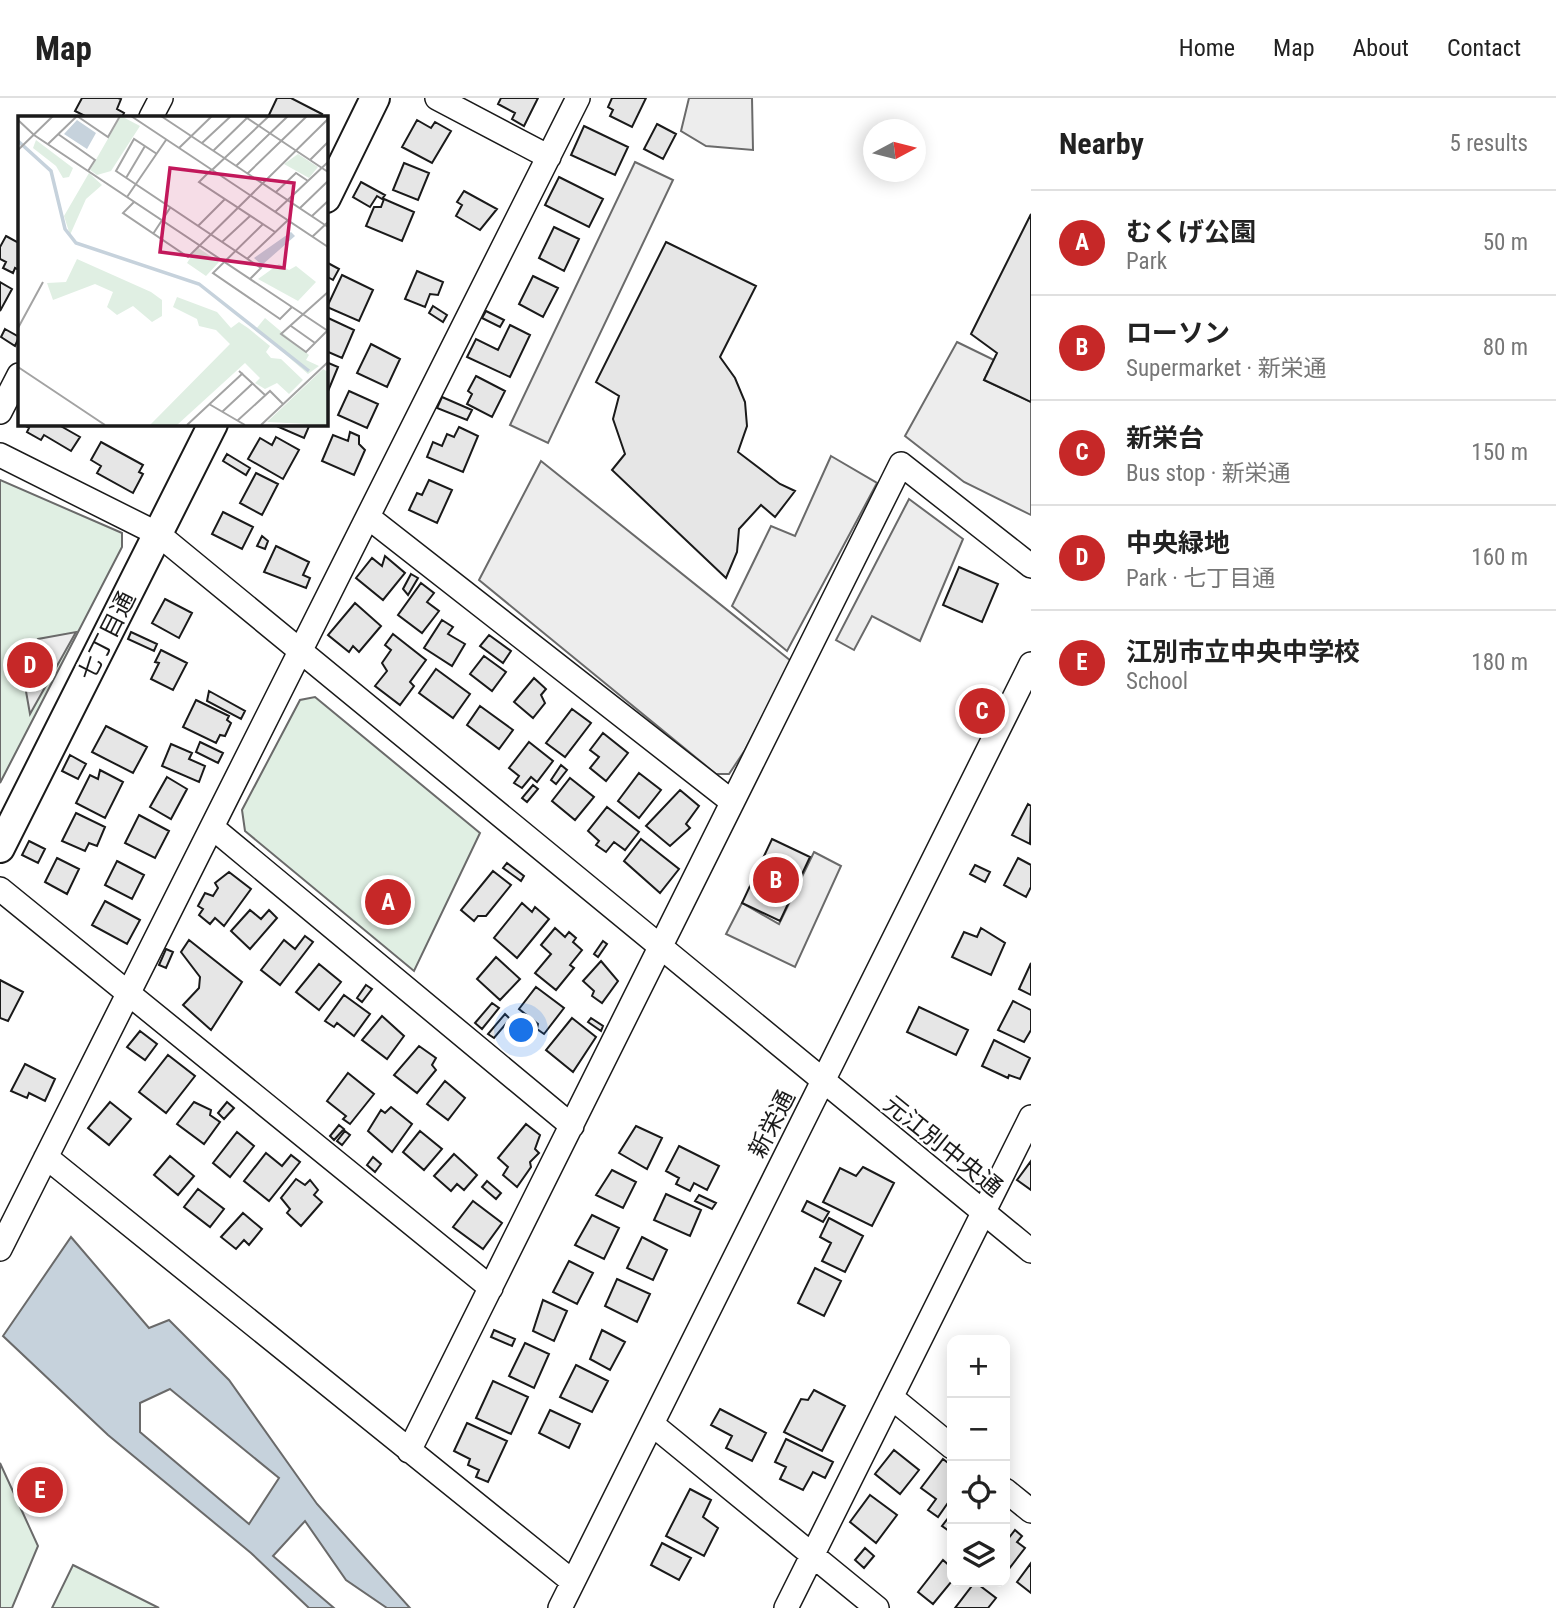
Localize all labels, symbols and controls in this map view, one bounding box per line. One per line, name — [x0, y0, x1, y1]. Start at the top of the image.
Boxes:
text: Map — [35, 29, 92, 68]
text: Home — [1179, 34, 1235, 62]
text: Map — [1273, 34, 1315, 62]
text: About — [1353, 34, 1409, 62]
text: Contact — [1447, 34, 1521, 62]
inset map — [18, 116, 327, 425]
north arrow — [863, 119, 926, 182]
text: Nearby — [1059, 126, 1144, 161]
text: 5 results — [1450, 130, 1528, 157]
text: むくげ公園 — [1126, 217, 1256, 247]
text: A — [1075, 229, 1089, 256]
text: 50 m — [1483, 229, 1528, 256]
text: Park — [1126, 248, 1167, 275]
text: ローソン — [1126, 318, 1230, 348]
text: B — [1076, 334, 1088, 361]
text: 80 m — [1483, 334, 1528, 361]
text: Supermarket · 新栄通 — [1126, 355, 1326, 382]
text: 新栄台 — [1126, 423, 1204, 453]
text: C — [1075, 439, 1089, 466]
text: 150 m — [1471, 439, 1528, 466]
text: Bus stop · 新栄通 — [1126, 460, 1291, 487]
text: 中央緑地 — [1126, 528, 1230, 558]
text: D — [1076, 544, 1089, 571]
text: 160 m — [1471, 544, 1528, 571]
text: Park · 七丁目通 — [1126, 565, 1275, 592]
street label: 七丁目通 — [73, 587, 141, 685]
text: 江別市立中央中学校 — [1126, 637, 1360, 667]
pin: D — [7, 639, 53, 691]
text: E — [1076, 649, 1088, 676]
text: 180 m — [1471, 649, 1528, 676]
text: School — [1126, 668, 1188, 695]
pin: C — [959, 685, 1005, 737]
pin: B — [753, 854, 799, 906]
pin: A — [365, 876, 411, 928]
your location — [504, 1013, 538, 1047]
street label: 新栄通 — [743, 1086, 801, 1162]
street label: 元江別中央通 — [878, 1090, 1008, 1202]
map controls — [947, 1335, 1010, 1587]
button: + — [947, 1335, 1010, 1398]
button: − — [947, 1398, 1010, 1461]
button: locate — [947, 1461, 1010, 1524]
pin: E — [17, 1464, 63, 1516]
button: layers — [947, 1524, 1010, 1587]

